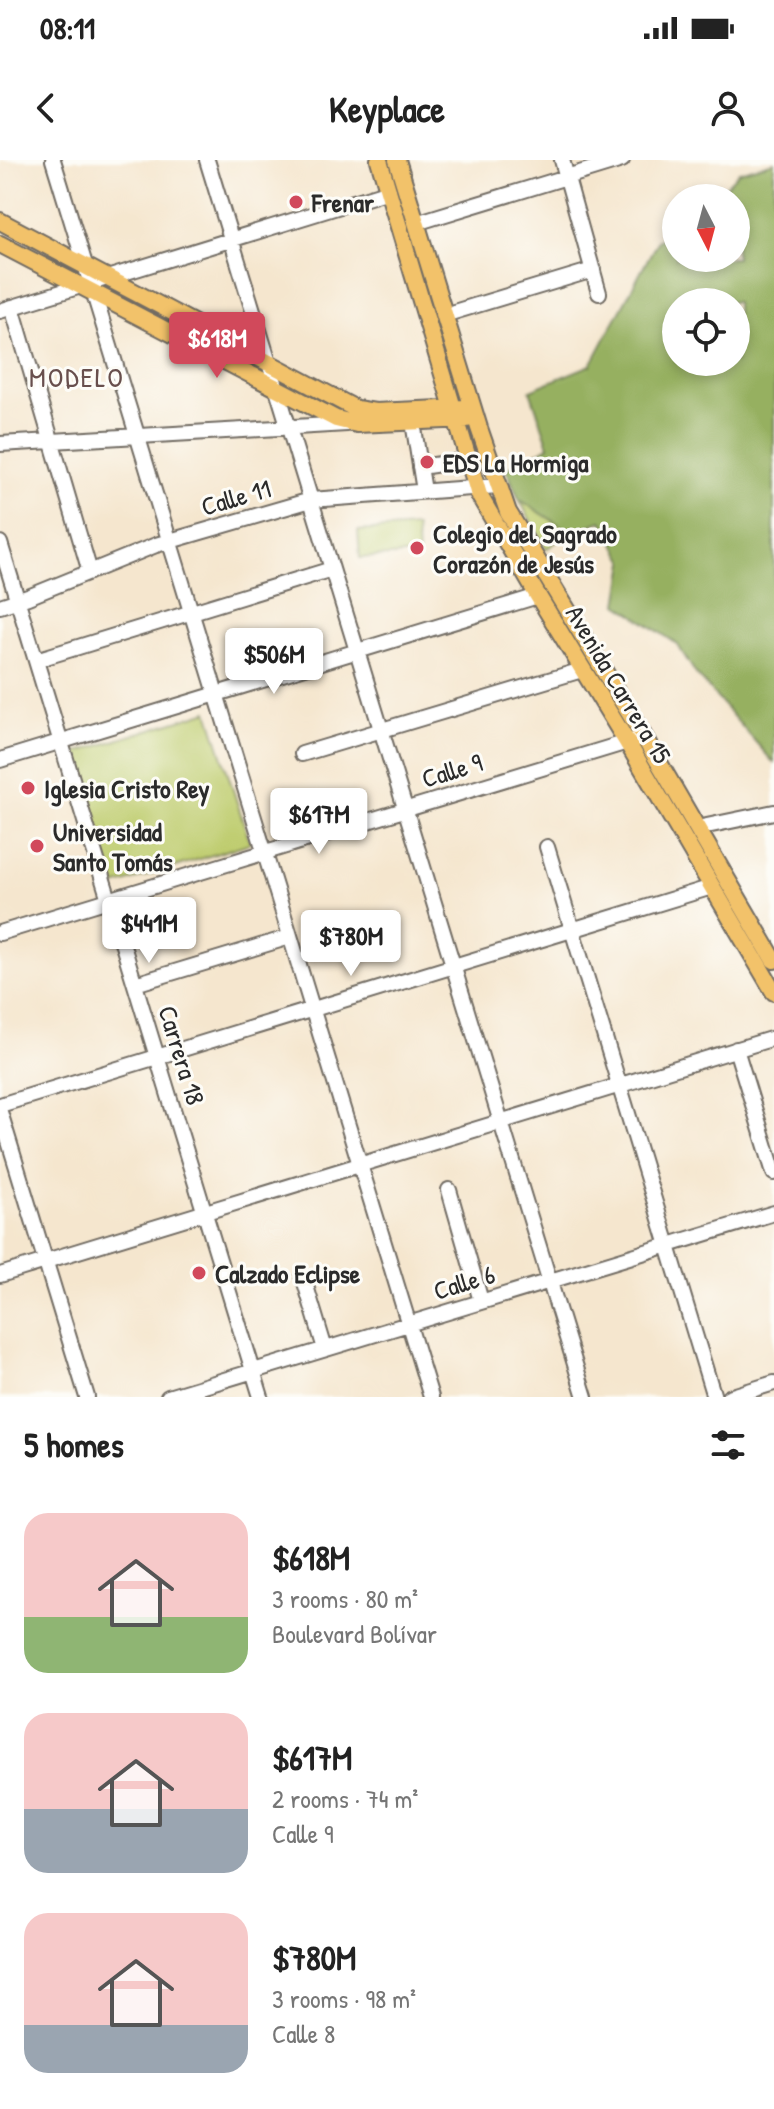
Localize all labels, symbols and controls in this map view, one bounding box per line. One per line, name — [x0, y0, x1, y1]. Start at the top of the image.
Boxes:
text: 08:11 — [40, 8, 95, 48]
text: Keyplace — [329, 84, 445, 133]
icon: back — [24, 86, 68, 130]
icon: person — [706, 86, 750, 130]
north arrow — [662, 184, 750, 272]
map controls — [662, 184, 750, 376]
place label: Frenar — [311, 185, 375, 220]
marker: Frenar — [287, 193, 305, 211]
button: locate — [662, 288, 750, 376]
pin: $618M — [161, 312, 273, 380]
text: $618M — [187, 320, 247, 355]
district label: MODELO — [29, 358, 125, 396]
place label: EDS La Hormiga — [443, 445, 589, 481]
marker: EDS La Hormiga — [418, 453, 436, 471]
street label: Calle 11 — [197, 470, 275, 524]
place label: Colegio del Sagrado Corazón de Jesús — [433, 516, 617, 581]
marker: Colegio del Sagrado Corazón de Jesús — [408, 539, 426, 557]
street label: Avenida Carrera 15 — [558, 598, 680, 770]
pin: $506M — [218, 628, 330, 696]
text: $506M — [243, 636, 305, 671]
street label: Calle 9 — [417, 744, 487, 796]
place label: Iglesia Cristo Rey — [44, 771, 210, 807]
marker: Iglesia Cristo Rey — [19, 779, 37, 797]
pin: $617M — [263, 788, 375, 856]
text: $617M — [288, 796, 350, 831]
place label: Universidad Santo Tomás — [53, 814, 173, 879]
marker: Universidad Santo Tomás — [28, 837, 46, 855]
pin: $441M — [93, 897, 205, 965]
text: $441M — [120, 905, 178, 940]
pin: $780M — [295, 910, 407, 978]
text: $780M — [319, 918, 383, 953]
street label: Carrera 18 — [150, 1001, 214, 1109]
place label: Calzado Eclipse — [215, 1256, 361, 1292]
street label: Calle 6 — [429, 1256, 499, 1308]
marker: Calzado Eclipse — [190, 1264, 208, 1282]
text: 5 homes — [24, 1422, 124, 1468]
icon: filters — [706, 1423, 750, 1467]
text: $618M — [272, 1535, 350, 1581]
icon: home — [88, 1545, 184, 1641]
text: 3 rooms · 80 m² — [272, 1581, 418, 1616]
text: Boulevard Bolívar — [272, 1616, 437, 1651]
text: $617M — [272, 1735, 352, 1781]
icon: home — [88, 1745, 184, 1841]
text: 2 rooms · 74 m² — [272, 1781, 418, 1816]
text: Calle 9 — [272, 1816, 334, 1851]
text: $780M — [272, 1935, 356, 1981]
icon: home — [88, 1945, 184, 2041]
text: 3 rooms · 98 m² — [272, 1981, 416, 2016]
text: Calle 8 — [272, 2016, 335, 2051]

